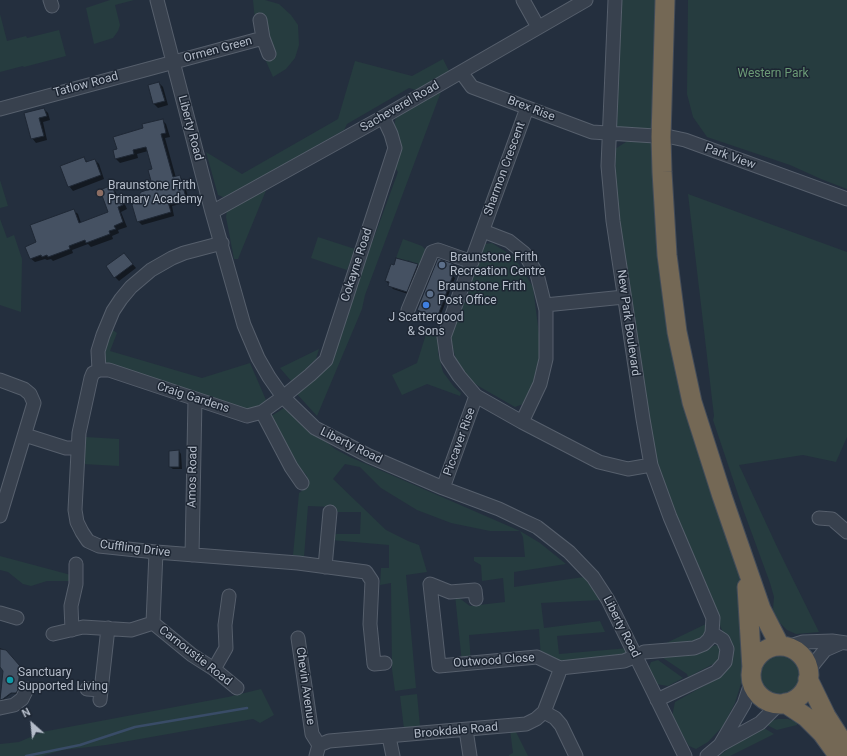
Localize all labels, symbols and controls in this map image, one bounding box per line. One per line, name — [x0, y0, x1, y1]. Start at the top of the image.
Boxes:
street label: Ormen Green — [182, 34, 254, 66]
park label: Western Park — [737, 67, 809, 81]
street label: Tatlow Road — [52, 69, 120, 101]
street label: Sacheverel Road — [358, 79, 442, 135]
street label: Brex Rise — [505, 93, 557, 125]
street label: Liberty Road — [174, 94, 206, 162]
street label: Sharmon Crescent — [481, 120, 529, 218]
street label: Park View — [703, 141, 757, 173]
place label: Braunstone Frith Primary Academy — [108, 179, 202, 207]
marker: Braunstone Frith Primary Academy — [95, 188, 105, 198]
street label: Cokayne Road — [338, 226, 376, 304]
place label: Braunstone Frith Recreation Centre — [450, 251, 545, 279]
marker: Braunstone Frith Recreation Centre — [437, 260, 447, 270]
street label: New Park Boulevard — [613, 269, 643, 377]
place label: Braunstone Frith Post Office — [438, 280, 526, 308]
marker: Braunstone Frith Post Office — [425, 289, 435, 299]
marker: J Scattergood & Sons — [421, 300, 431, 310]
place label: J Scattergood & Sons — [389, 311, 463, 339]
street label: Craig Gardens — [155, 380, 231, 416]
street label: Piccaver Rise — [441, 406, 479, 478]
street label: Liberty Road — [318, 425, 384, 467]
street label: Amos Road — [185, 446, 201, 508]
street label: Cuffling Drive — [99, 538, 171, 560]
street label: Liberty Road — [599, 594, 643, 660]
street label: Carnoustie Road — [156, 623, 234, 689]
street label: Chevin Avenue — [292, 646, 318, 726]
street label: Outwood Close — [453, 651, 535, 671]
place label: Sanctuary Supported Living — [18, 666, 108, 694]
marker: Sanctuary Supported Living — [5, 675, 15, 685]
north arrow — [12, 704, 52, 744]
text: N — [20, 705, 33, 720]
street label: Brookdale Road — [413, 720, 499, 742]

